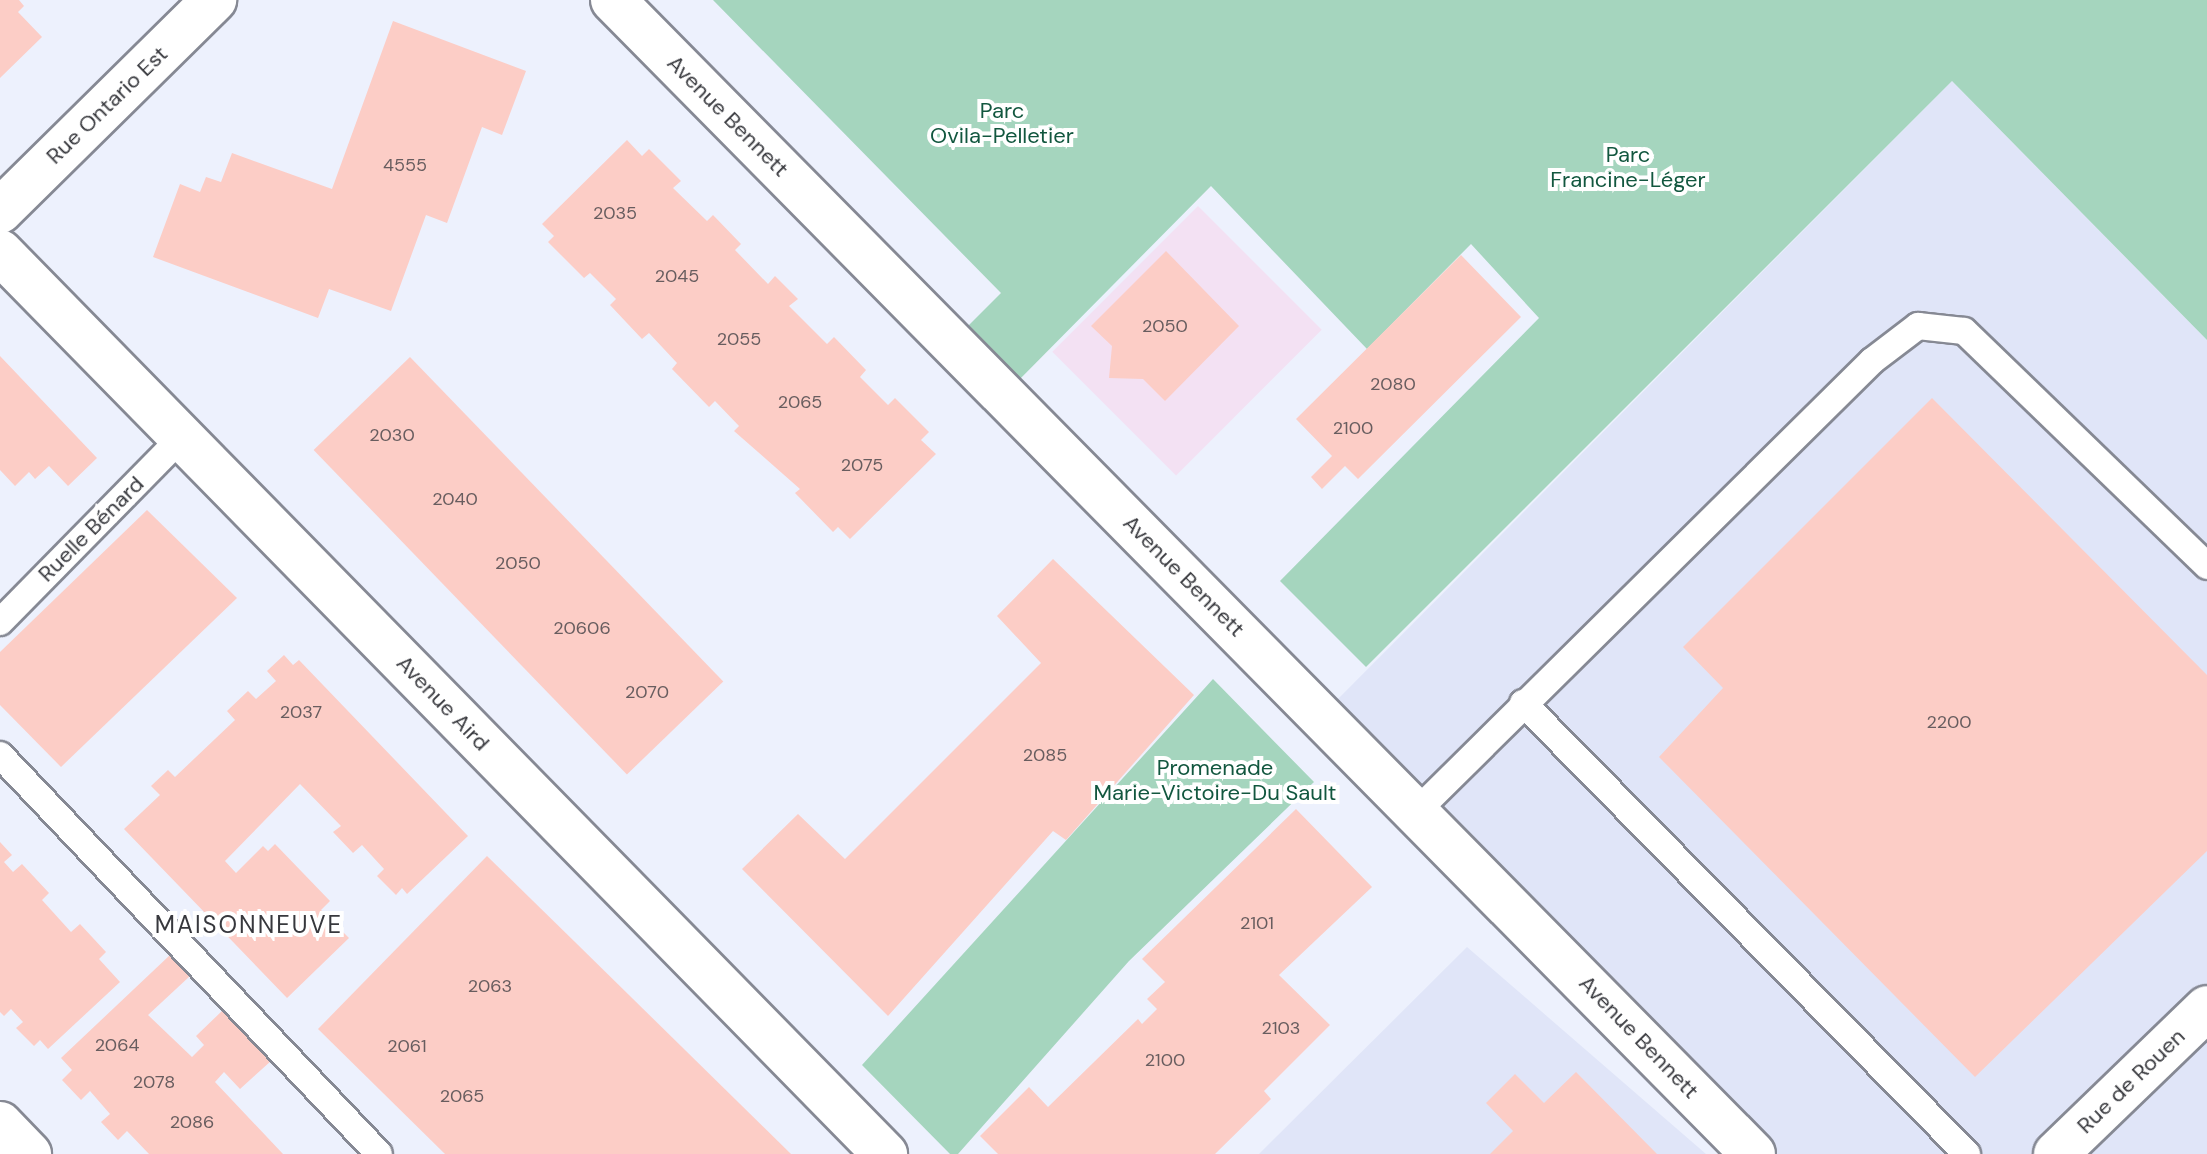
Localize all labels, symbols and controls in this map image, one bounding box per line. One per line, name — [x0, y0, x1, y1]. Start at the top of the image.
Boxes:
street label: Rue Ontario Est — [41, 41, 173, 169]
street label: Avenue Bennett — [662, 50, 794, 182]
park label: Parc Ovila-Pelletier — [930, 97, 1074, 148]
park label: Parc Francine-Léger — [1550, 141, 1706, 192]
house number: 4555 — [383, 154, 427, 176]
house number: 2035 — [593, 202, 637, 224]
house number: 2045 — [655, 265, 699, 287]
house number: 2050 — [1142, 315, 1188, 337]
house number: 2055 — [717, 328, 761, 350]
house number: 2080 — [1370, 373, 1416, 395]
house number: 2065 — [778, 391, 822, 413]
house number: 2100 — [1333, 417, 1373, 439]
house number: 2030 — [369, 424, 415, 446]
house number: 2075 — [841, 454, 883, 476]
street label: Ruelle Bénard — [33, 471, 149, 587]
house number: 2040 — [432, 488, 478, 510]
street label: Avenue Bennett — [1118, 510, 1250, 642]
house number: 2050 — [495, 552, 541, 574]
house number: 20606 — [553, 617, 611, 639]
street label: Avenue Aird — [391, 650, 495, 756]
house number: 2070 — [625, 681, 669, 703]
house number: 2037 — [280, 701, 322, 723]
house number: 2200 — [1926, 711, 1972, 733]
house number: 2085 — [1023, 744, 1067, 766]
park label: Promenade Marie-Victoire-Du Sault — [1094, 754, 1336, 806]
district label: MAISONNEUVE — [155, 911, 343, 939]
house number: 2101 — [1240, 912, 1274, 934]
street label: Avenue Bennett — [1574, 970, 1704, 1104]
house number: 2063 — [468, 975, 512, 997]
house number: 2103 — [1262, 1017, 1300, 1039]
street label: Rue de Rouen — [2072, 1023, 2190, 1139]
house number: 2064 — [95, 1034, 139, 1056]
house number: 2061 — [387, 1035, 427, 1057]
house number: 2100 — [1145, 1049, 1185, 1071]
house number: 2078 — [133, 1071, 175, 1093]
house number: 2065 — [440, 1085, 484, 1107]
house number: 2086 — [170, 1111, 214, 1133]

